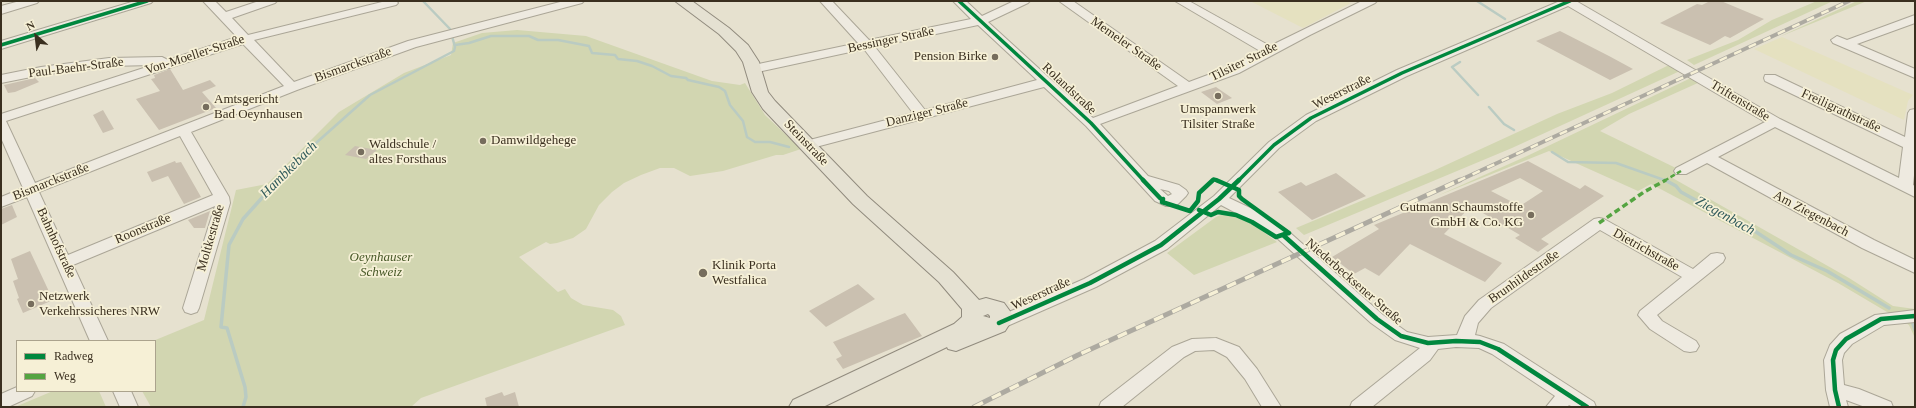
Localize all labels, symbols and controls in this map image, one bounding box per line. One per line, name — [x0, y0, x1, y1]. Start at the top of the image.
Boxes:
street label: Memeler Straße — [1087, 14, 1165, 74]
north arrow — [16, 16, 56, 56]
text: N — [24, 18, 37, 33]
street label: Bessinger Straße — [846, 23, 936, 57]
street label: Von-Moeller-Straße — [143, 32, 247, 78]
street label: Tilsiter Straße — [1208, 39, 1280, 85]
street label: Bismarckstraße — [312, 44, 394, 86]
place label: Pension Birke — [914, 49, 987, 65]
marker: Pension Birke — [990, 52, 1000, 62]
street label: Paul-Baehr-Straße — [28, 54, 124, 82]
street label: Rolandstraße — [1039, 60, 1099, 118]
street label: Weserstraße — [1310, 71, 1374, 113]
street label: Triftenstraße — [1707, 77, 1773, 125]
street label: Freiligrathstraße — [1799, 86, 1883, 136]
marker: Umspannwerk Tilsiter Straße — [1213, 91, 1223, 101]
place label: Amtsgericht Bad Oeynhausen — [214, 92, 302, 123]
street label: Danziger Straße — [884, 95, 970, 131]
marker: Amtsgericht Bad Oeynhausen — [201, 102, 211, 112]
place label: Umspannwerk Tilsiter Straße — [1180, 102, 1256, 133]
street label: Steinstraße — [780, 117, 832, 169]
place label: Damwildgehege — [491, 133, 576, 149]
marker: Damwildgehege — [478, 136, 488, 146]
place label: Waldschule / altes Forsthaus — [369, 137, 447, 168]
water label: Hambkebach — [257, 138, 321, 202]
marker: Waldschule / altes Forsthaus — [356, 147, 366, 157]
street label: Bismarckstraße — [11, 160, 91, 204]
street label: Am Ziegenbach — [1771, 188, 1851, 240]
water label: Ziegenbach — [1692, 193, 1758, 239]
place label: Gutmann Schaumstoffe GmbH & Co. KG — [1400, 200, 1523, 231]
street label: Moltkestraße — [194, 203, 228, 273]
street label: Bahnhofstraße — [33, 205, 79, 281]
street label: Roonstraße — [113, 210, 173, 248]
marker: Gutmann Schaumstoffe GmbH & Co. KG — [1526, 210, 1536, 220]
street label: Dietrichstraße — [1610, 225, 1682, 275]
street label: Niederbecksener Straße — [1302, 236, 1406, 328]
street label: Brunhildestraße — [1486, 247, 1562, 307]
park label: Oeynhauser Schweiz — [350, 250, 412, 281]
place label: Klinik Porta Westfalica — [712, 258, 776, 289]
marker: Klinik Porta Westfalica — [697, 267, 709, 279]
street label: Weserstraße — [1009, 274, 1073, 314]
place label: Netzwerk Verkehrssicheres NRW — [39, 289, 160, 320]
marker: Netzwerk Verkehrssicheres NRW — [26, 299, 36, 309]
legend — [16, 340, 156, 392]
text: Radweg — [54, 349, 93, 363]
text: Weg — [54, 369, 76, 383]

